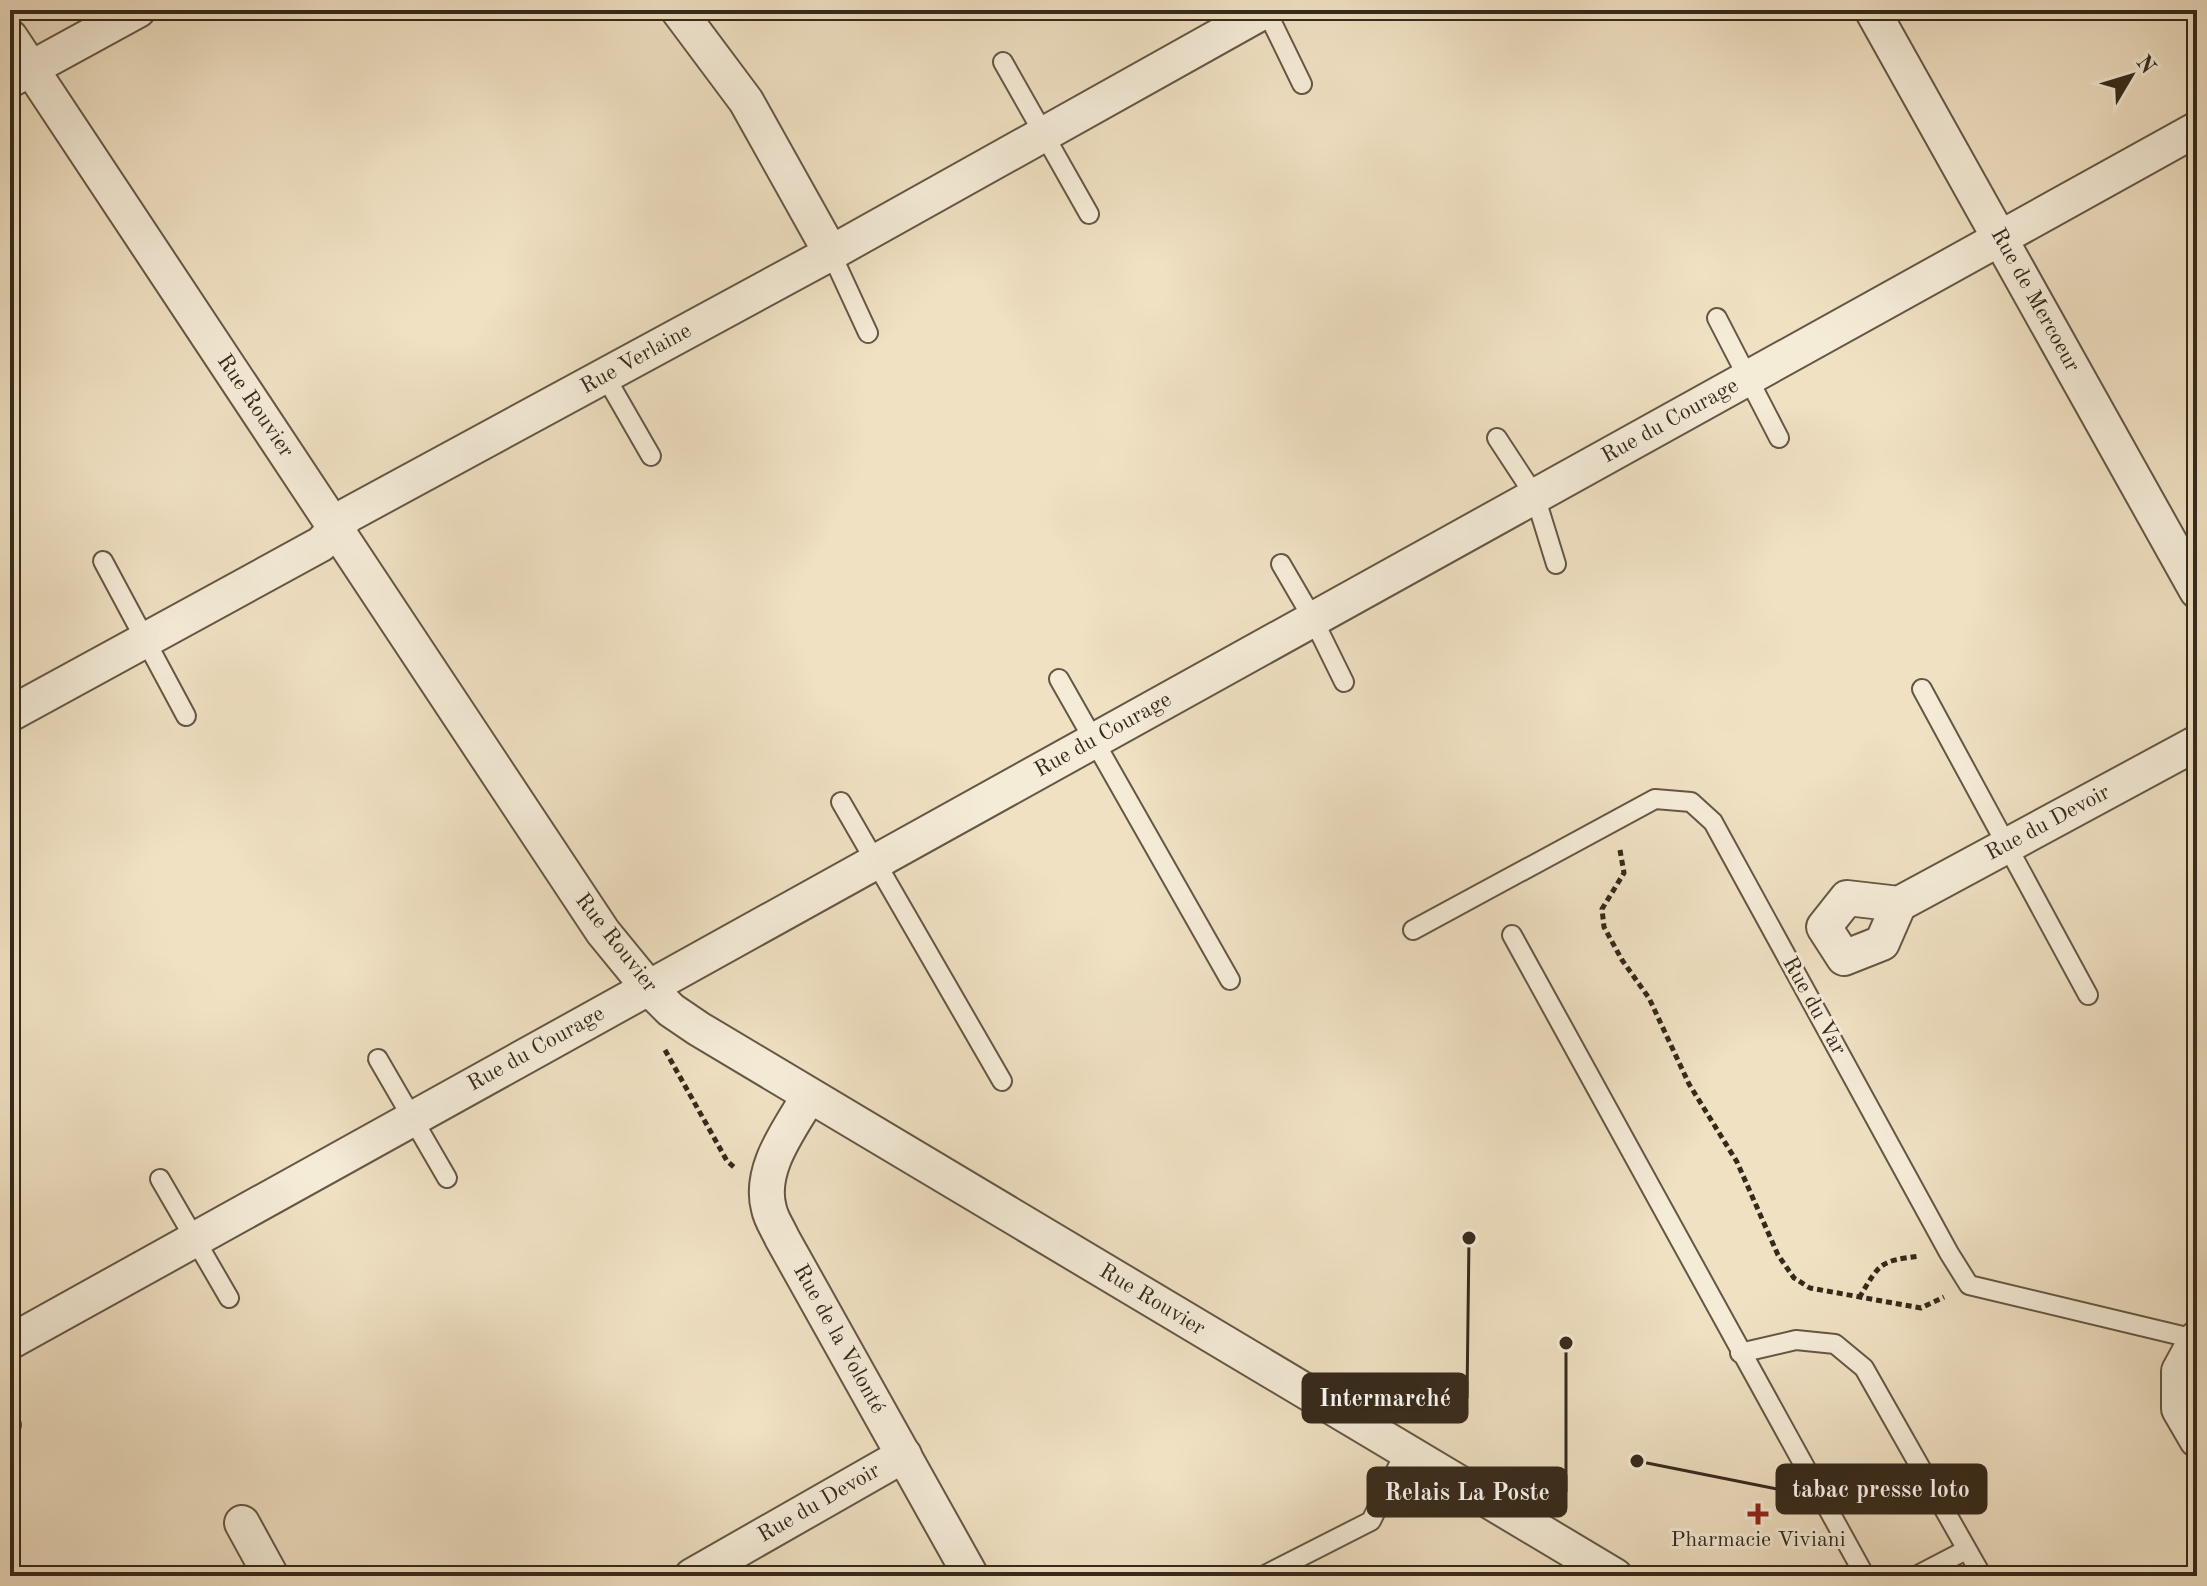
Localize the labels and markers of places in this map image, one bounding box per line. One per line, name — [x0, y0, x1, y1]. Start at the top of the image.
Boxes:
callout: Intermarché — [1303, 1374, 1467, 1422]
callout: tabac presse loto — [1777, 1465, 1986, 1513]
callout: Relais La Poste — [1368, 1468, 1566, 1516]
marker: Pharmacie Viviani — [1749, 1505, 1767, 1523]
place label: Pharmacie Viviani — [1670, 1529, 1846, 1551]

